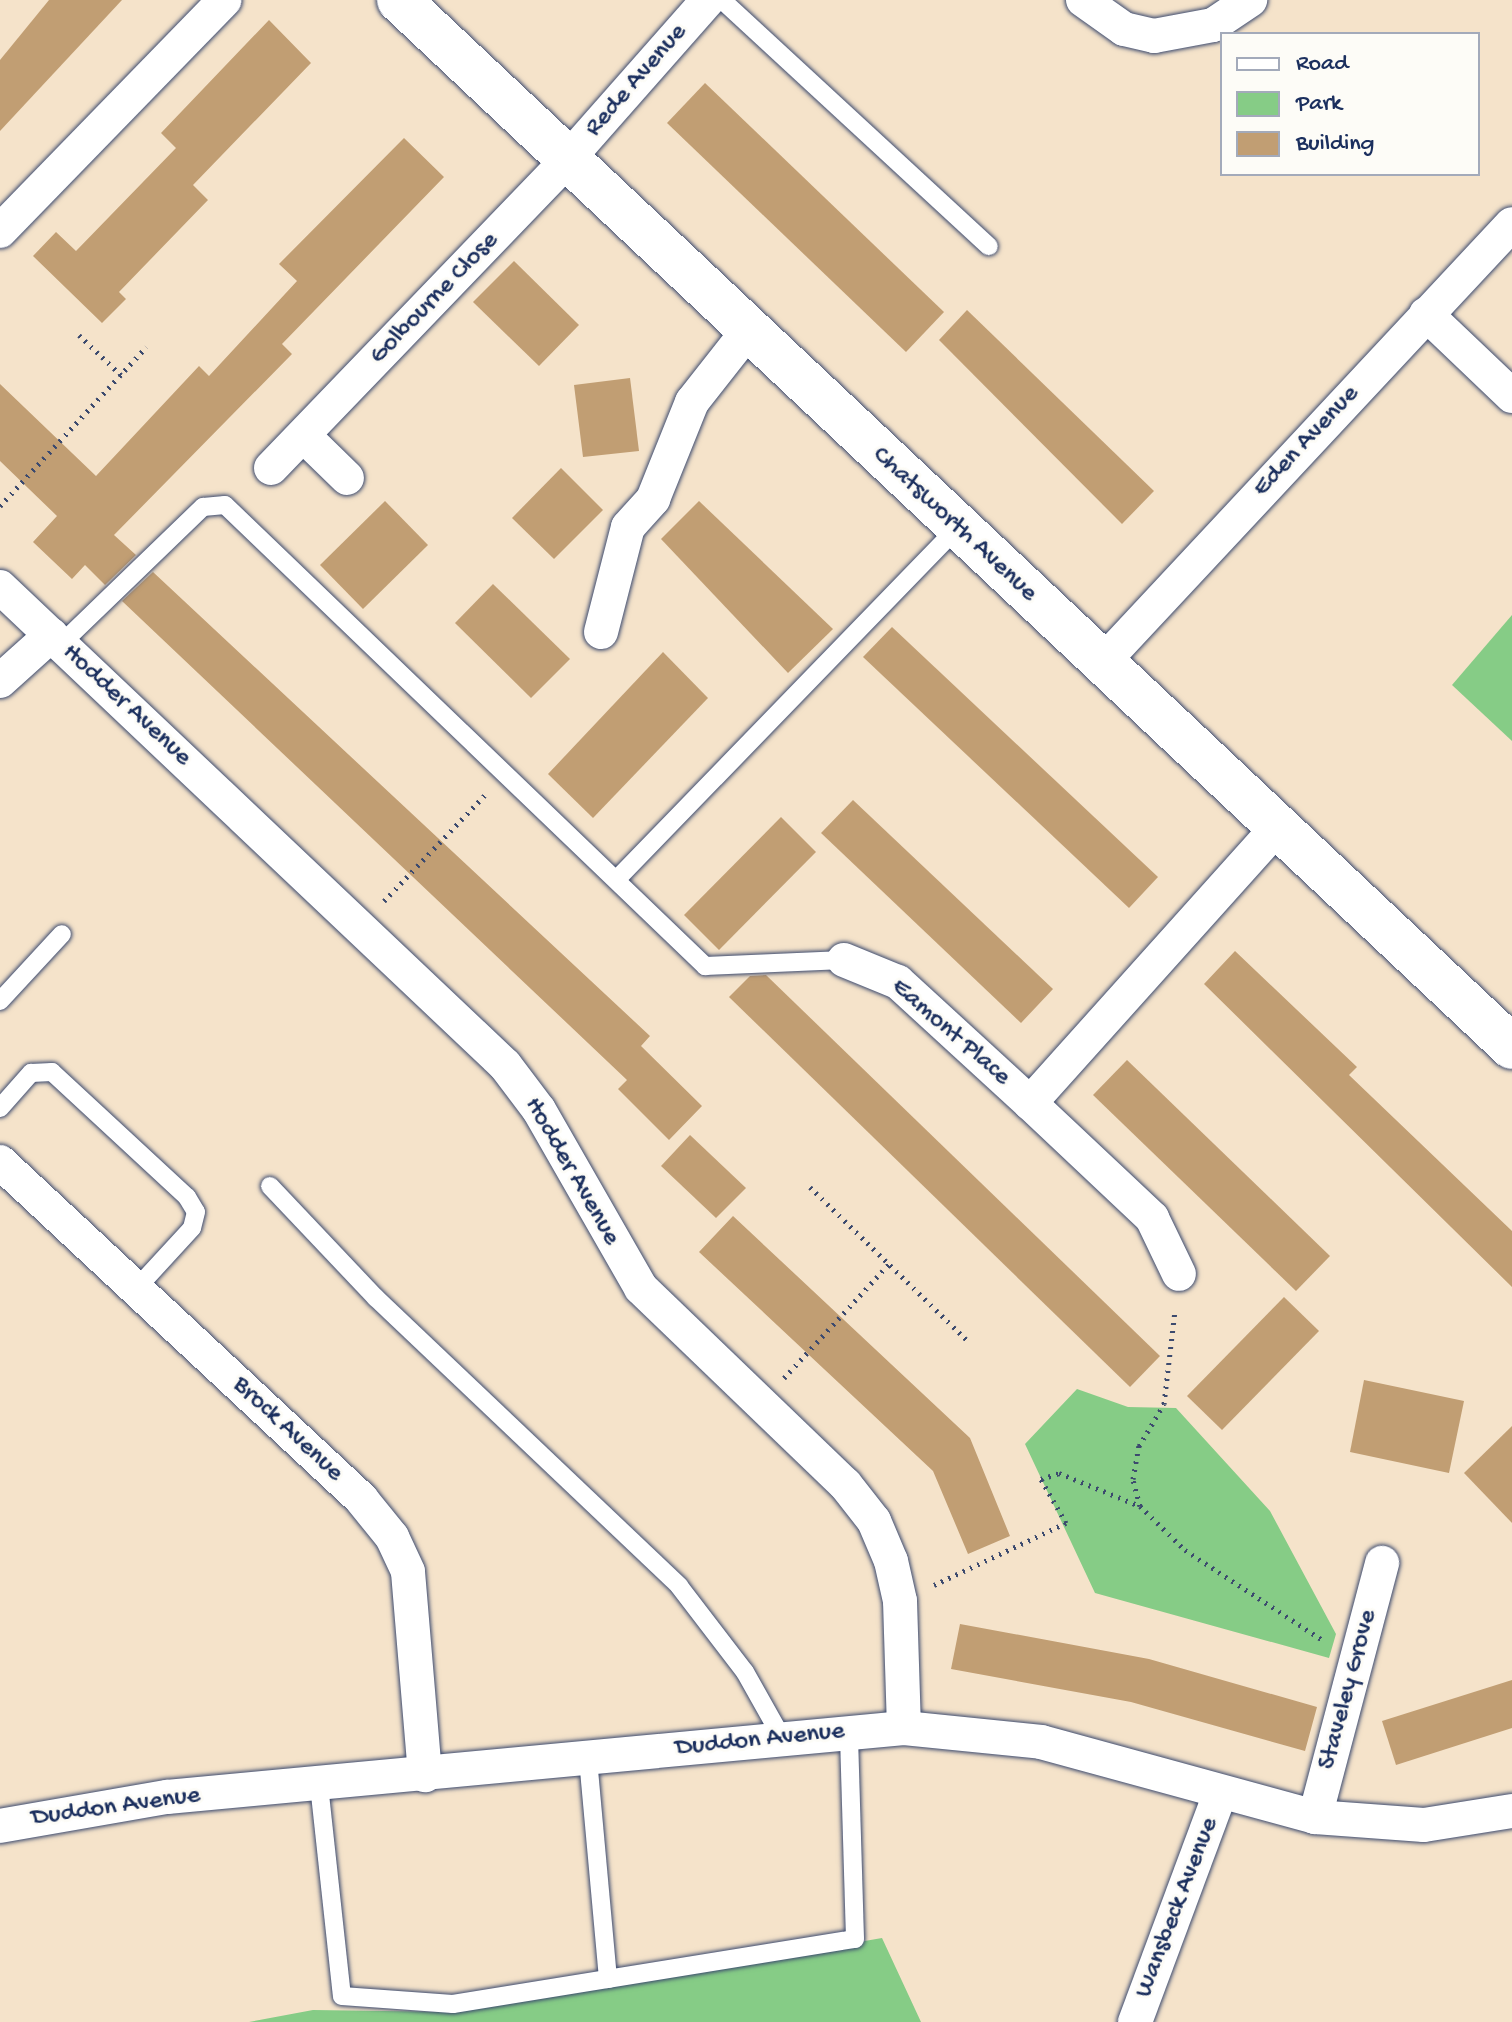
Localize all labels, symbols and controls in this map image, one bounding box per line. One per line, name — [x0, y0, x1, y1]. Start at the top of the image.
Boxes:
street label: Rede Avenue — [579, 18, 695, 144]
legend — [1220, 32, 1480, 176]
text: Road — [1296, 50, 1348, 79]
text: Park — [1296, 90, 1342, 119]
text: Building — [1296, 130, 1374, 159]
street label: Golbourne Close — [364, 226, 506, 372]
street label: Eden Avenue — [1247, 380, 1367, 504]
street label: Chatsworth Avenue — [865, 440, 1043, 610]
street label: Hodder Avenue — [55, 638, 197, 774]
street label: Eamont Place — [884, 973, 1016, 1093]
street label: Hodder Avenue — [516, 1092, 626, 1252]
street label: Brock Avenue — [225, 1371, 349, 1489]
street label: Staveley Grove — [1313, 1607, 1385, 1773]
street label: Duddon Avenue — [674, 1717, 846, 1765]
street label: Duddon Avenue — [30, 1781, 202, 1835]
street label: Wansbeck Avenue — [1129, 1814, 1227, 2002]

